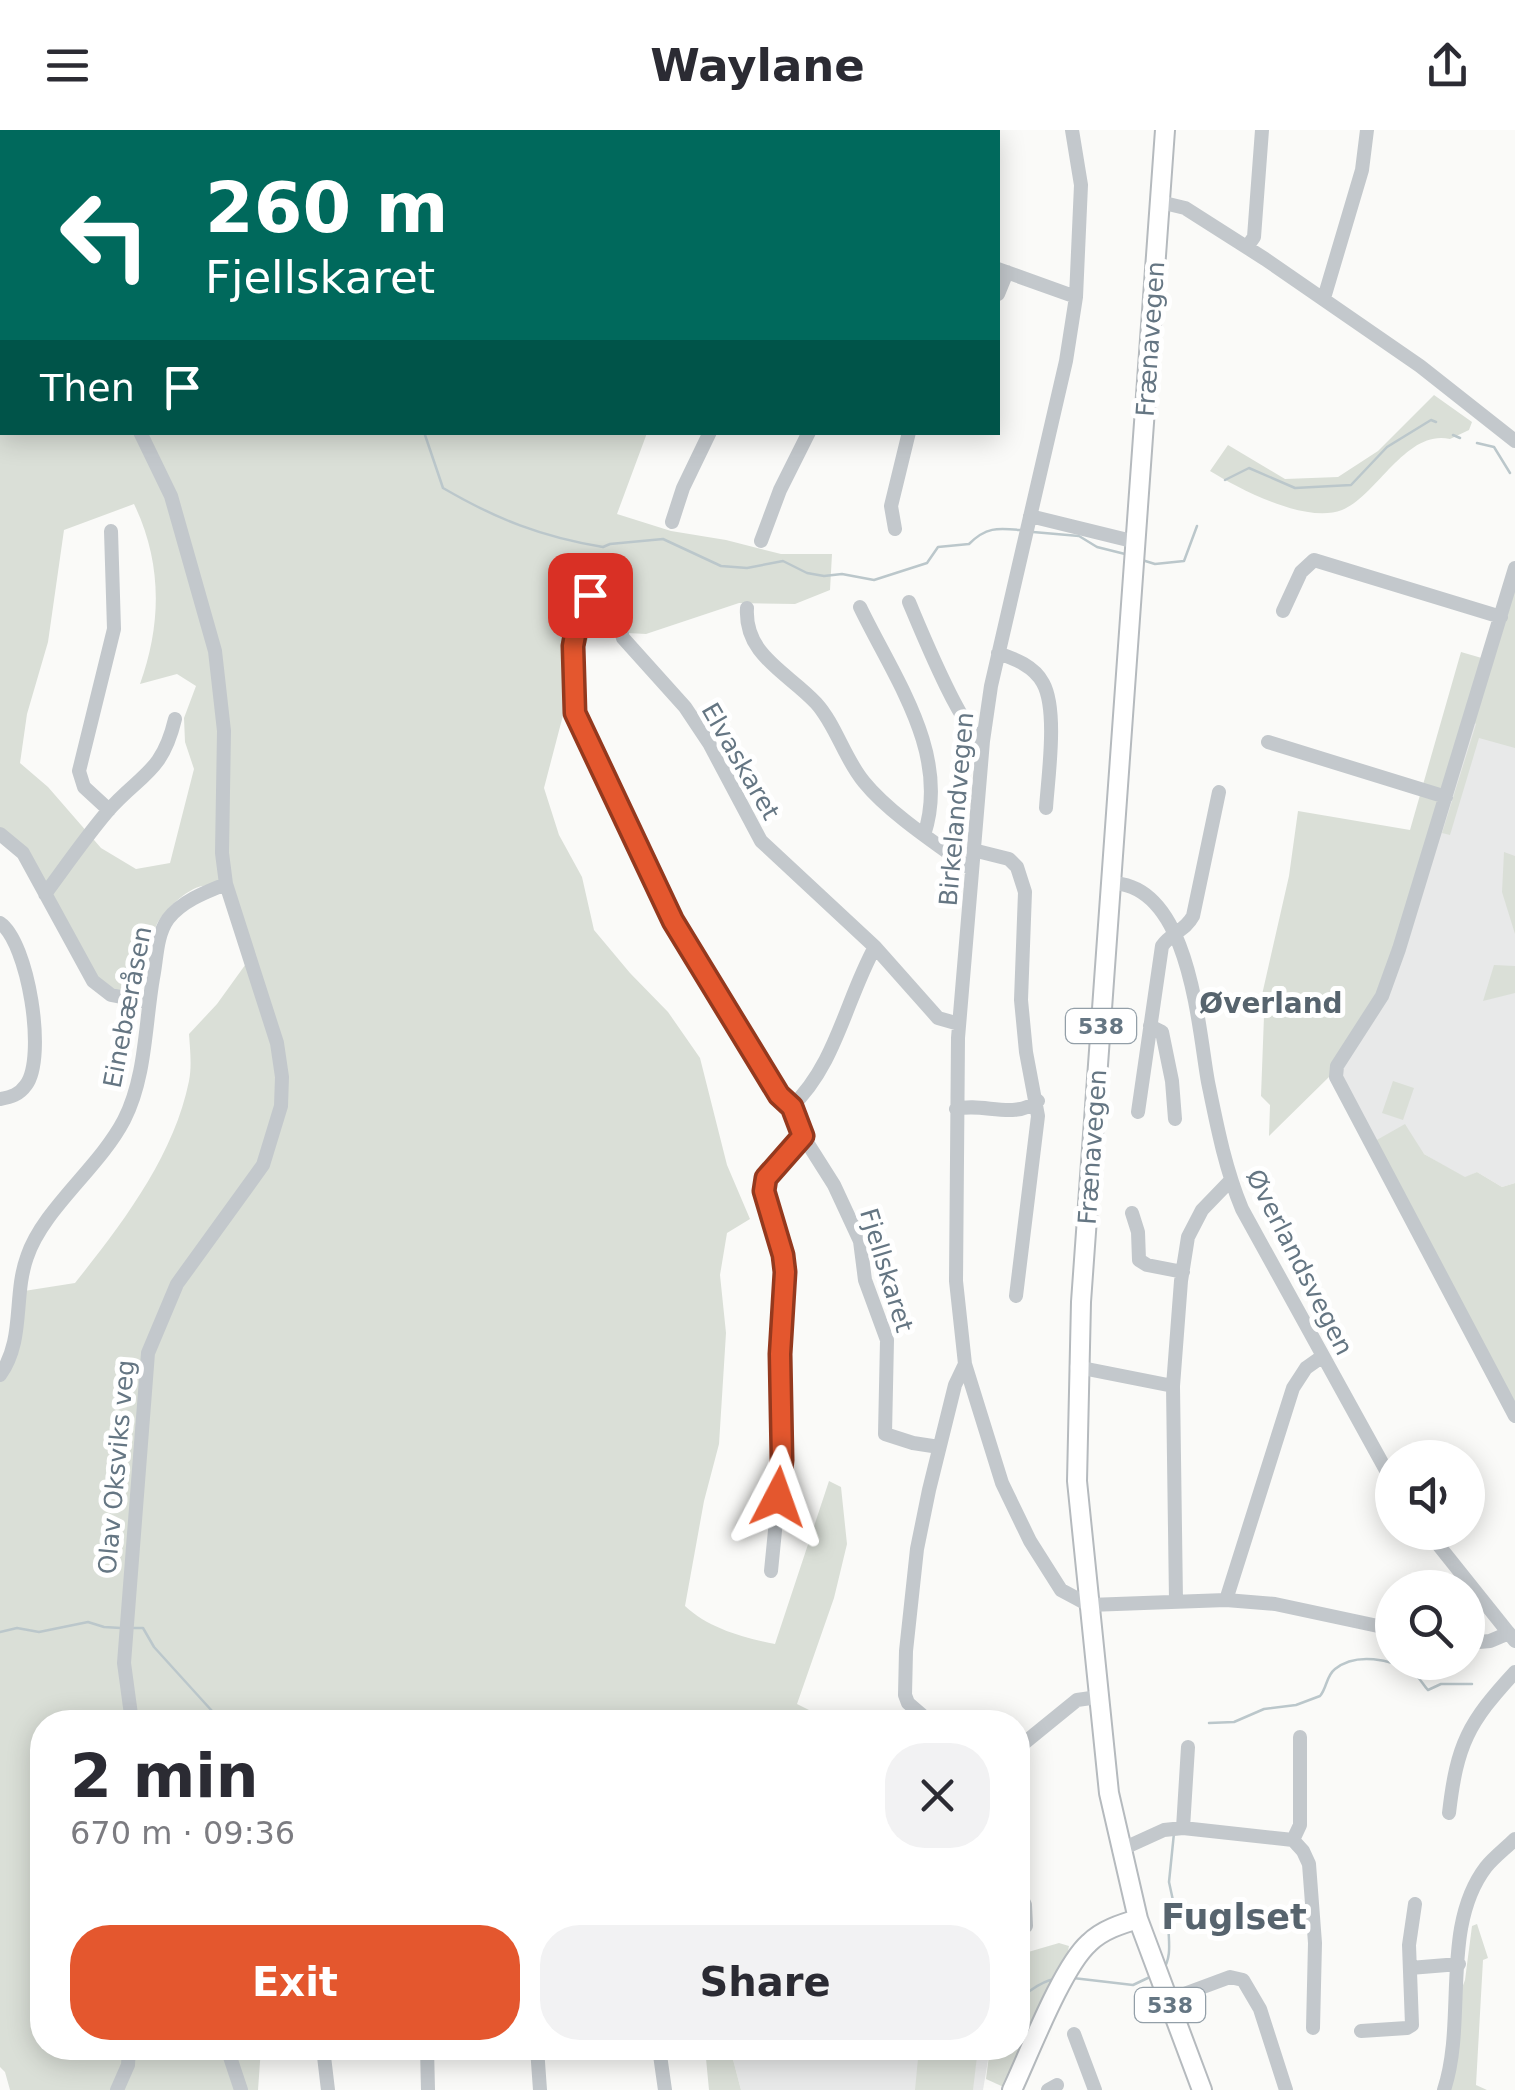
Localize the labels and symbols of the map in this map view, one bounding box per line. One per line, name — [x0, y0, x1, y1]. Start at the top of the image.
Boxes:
street label: Frænavegen — [1131, 260, 1170, 418]
pin — [548, 553, 633, 638]
street label: Elvaskaret — [695, 698, 786, 825]
street label: Birkelandvegen — [934, 711, 979, 907]
street label: Einebæråsen — [98, 924, 157, 1090]
district label: Øverland — [1199, 987, 1343, 1020]
road number: 538 — [1066, 1009, 1136, 1043]
street label: Frænavegen — [1073, 1068, 1112, 1226]
street label: Øverlandsvegen — [1240, 1165, 1359, 1360]
street label: Fjellskaret — [854, 1205, 919, 1336]
street label: Olav Oksviks veg — [93, 1359, 140, 1575]
position arrow — [726, 1445, 830, 1549]
district label: Fuglset — [1161, 1897, 1307, 1937]
road number: 538 — [1135, 1988, 1205, 2022]

